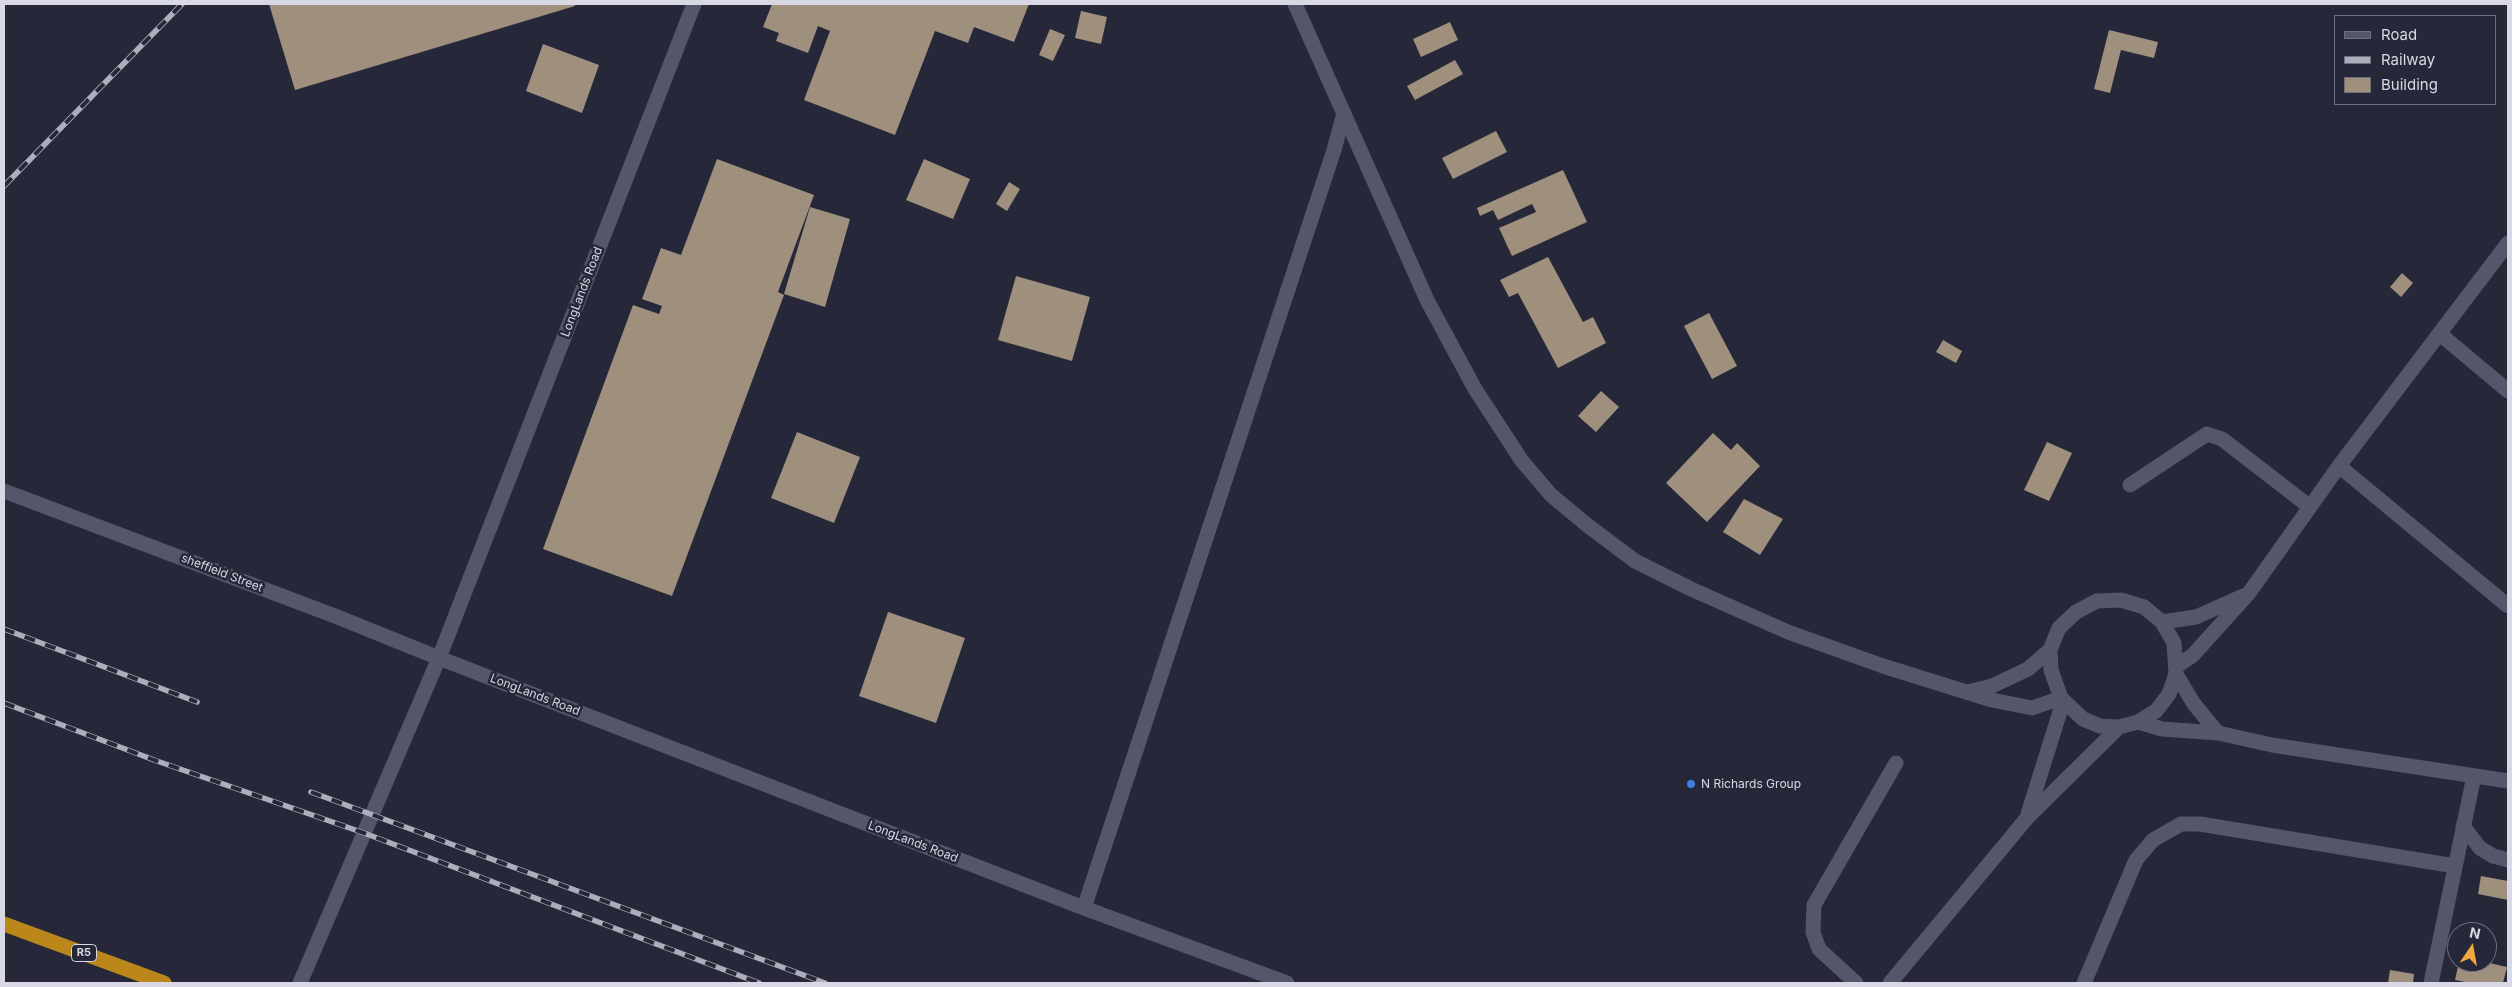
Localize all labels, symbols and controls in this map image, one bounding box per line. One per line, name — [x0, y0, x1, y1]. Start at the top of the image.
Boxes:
legend — [2334, 15, 2497, 105]
text: Road — [2381, 25, 2417, 44]
text: Railway — [2381, 50, 2435, 69]
text: Building — [2381, 75, 2438, 94]
street label: LongLands Road — [558, 245, 606, 339]
street label: sheffield Street — [179, 551, 265, 595]
street label: LongLands Road — [488, 671, 582, 719]
place label: N Richards Group — [1701, 777, 1801, 791]
marker: N Richards Group — [1685, 778, 1697, 790]
street label: LongLands Road — [866, 818, 960, 866]
north arrow — [2447, 922, 2497, 972]
text: N — [2468, 923, 2482, 942]
road number: R5 — [72, 944, 96, 961]

